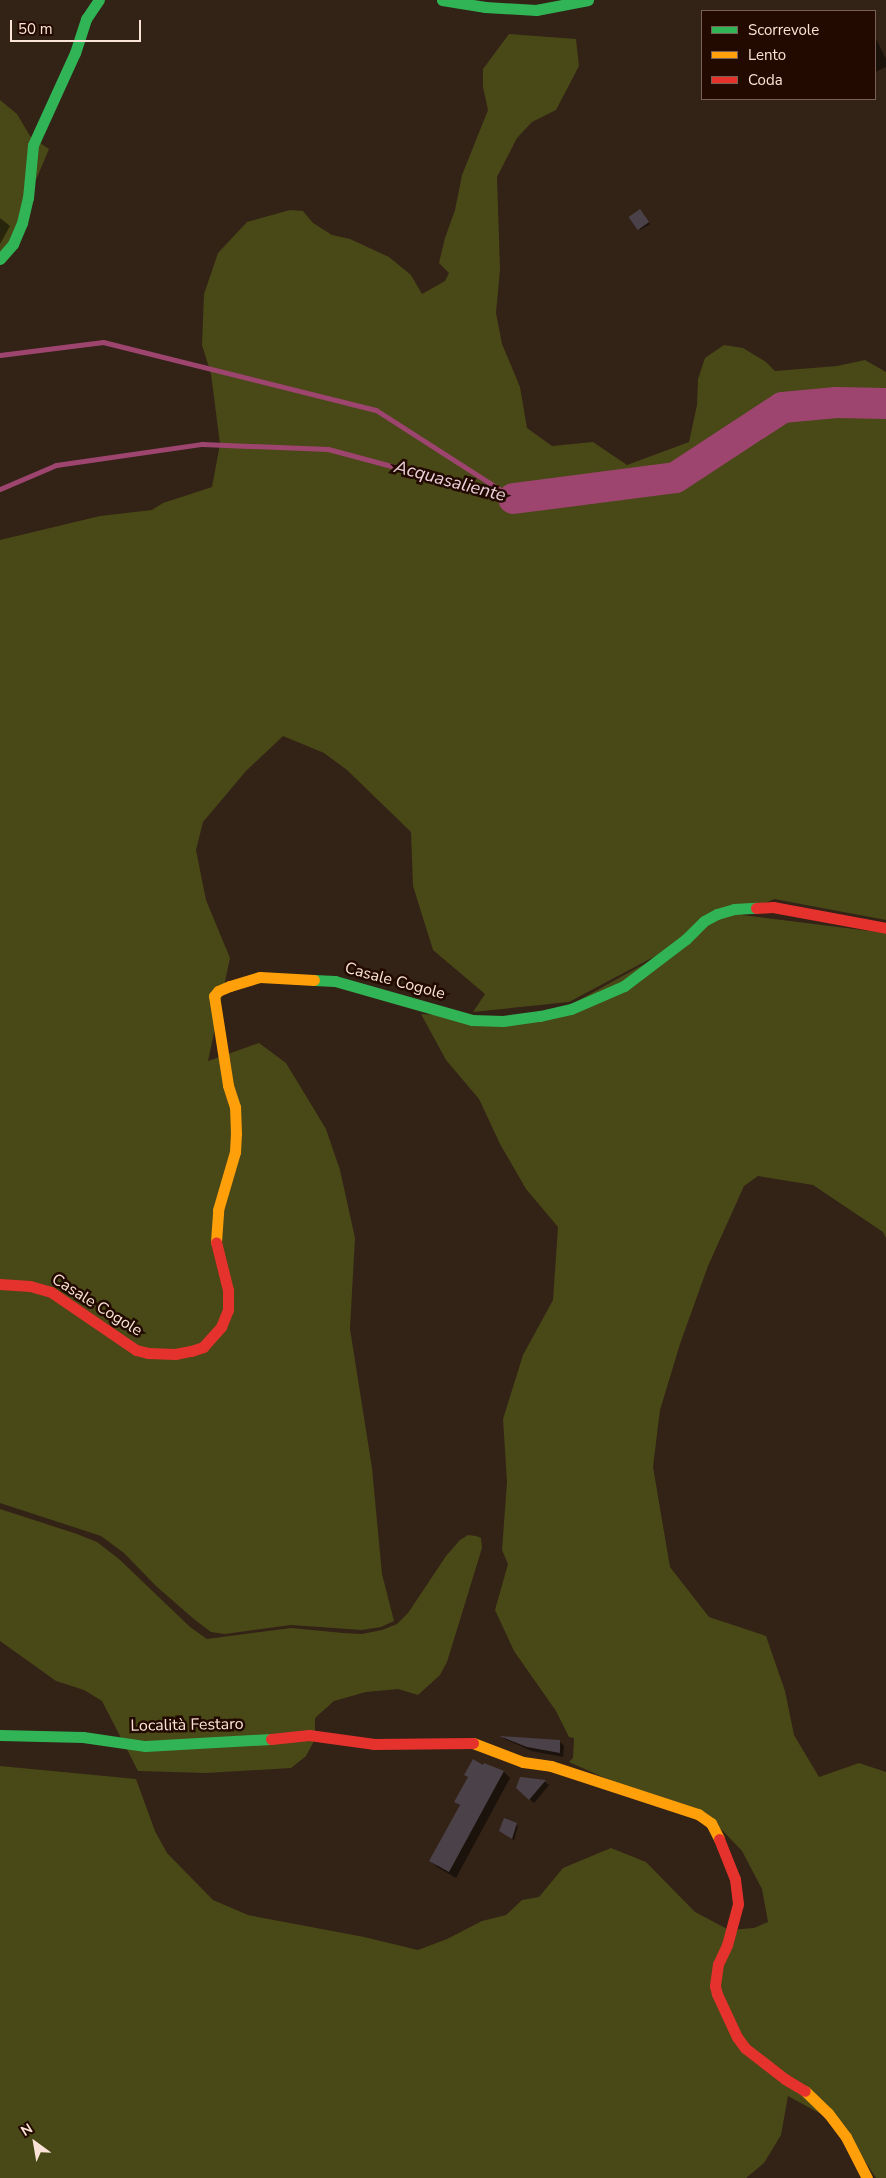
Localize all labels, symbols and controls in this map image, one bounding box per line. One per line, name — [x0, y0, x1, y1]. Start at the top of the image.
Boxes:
scale bar — [12, 10, 144, 42]
legend — [701, 10, 876, 100]
text: 50 m — [18, 19, 53, 39]
text: Scorrevole — [748, 20, 819, 40]
text: Lento — [748, 45, 786, 65]
text: Coda — [748, 70, 783, 90]
water label: Acquasaliente — [392, 456, 508, 506]
street label: Casale Cogole — [343, 958, 447, 1004]
street label: Casale Cogole — [48, 1270, 146, 1340]
street label: Località Festaro — [130, 1714, 244, 1736]
north arrow — [10, 2118, 60, 2168]
text: N — [17, 2119, 36, 2141]

